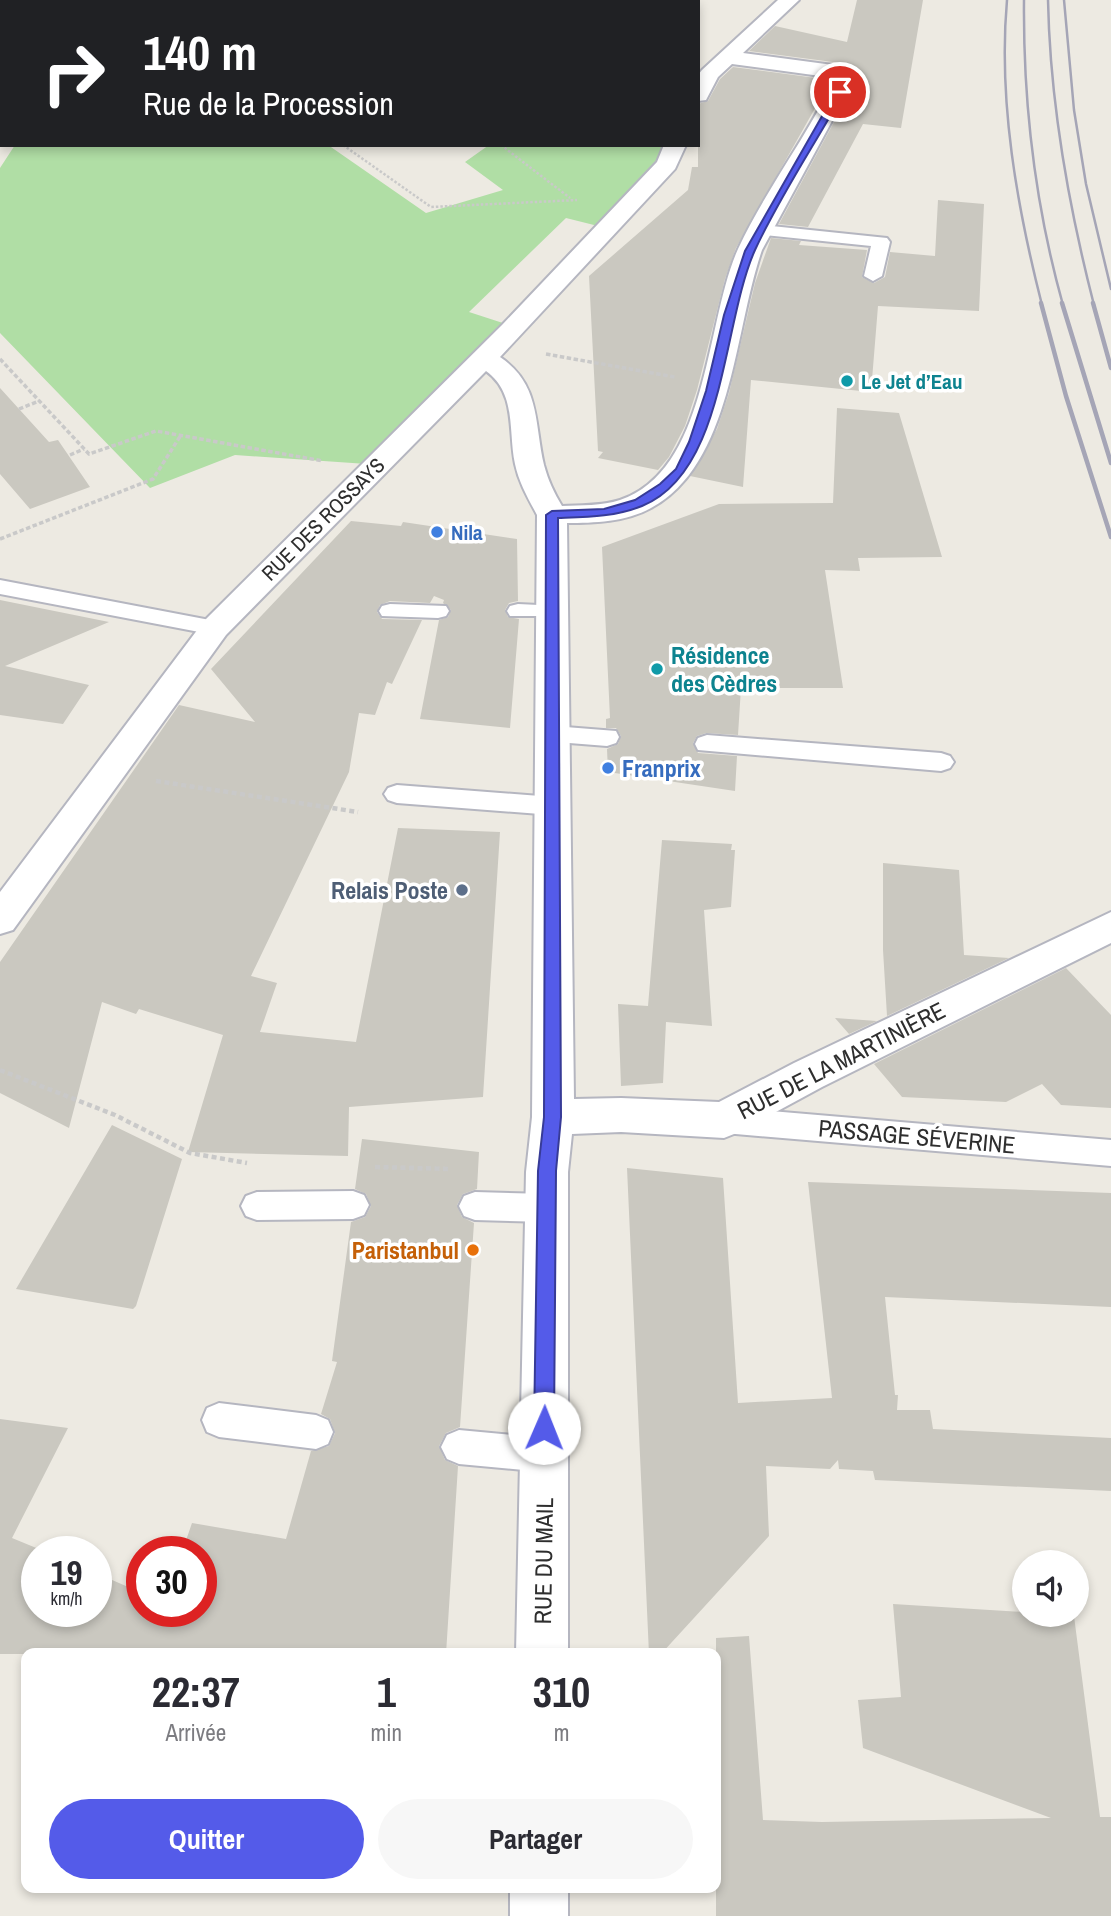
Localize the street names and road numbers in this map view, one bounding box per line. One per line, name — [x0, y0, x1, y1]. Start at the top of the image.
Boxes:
street label: RUE DES ROSSAYS — [255, 451, 391, 587]
street label: RUE DE LA MARTINIÈRE — [732, 994, 950, 1126]
street label: PASSAGE SÉVERINE — [817, 1111, 1017, 1161]
street label: RUE DU MAIL — [526, 1497, 560, 1625]

